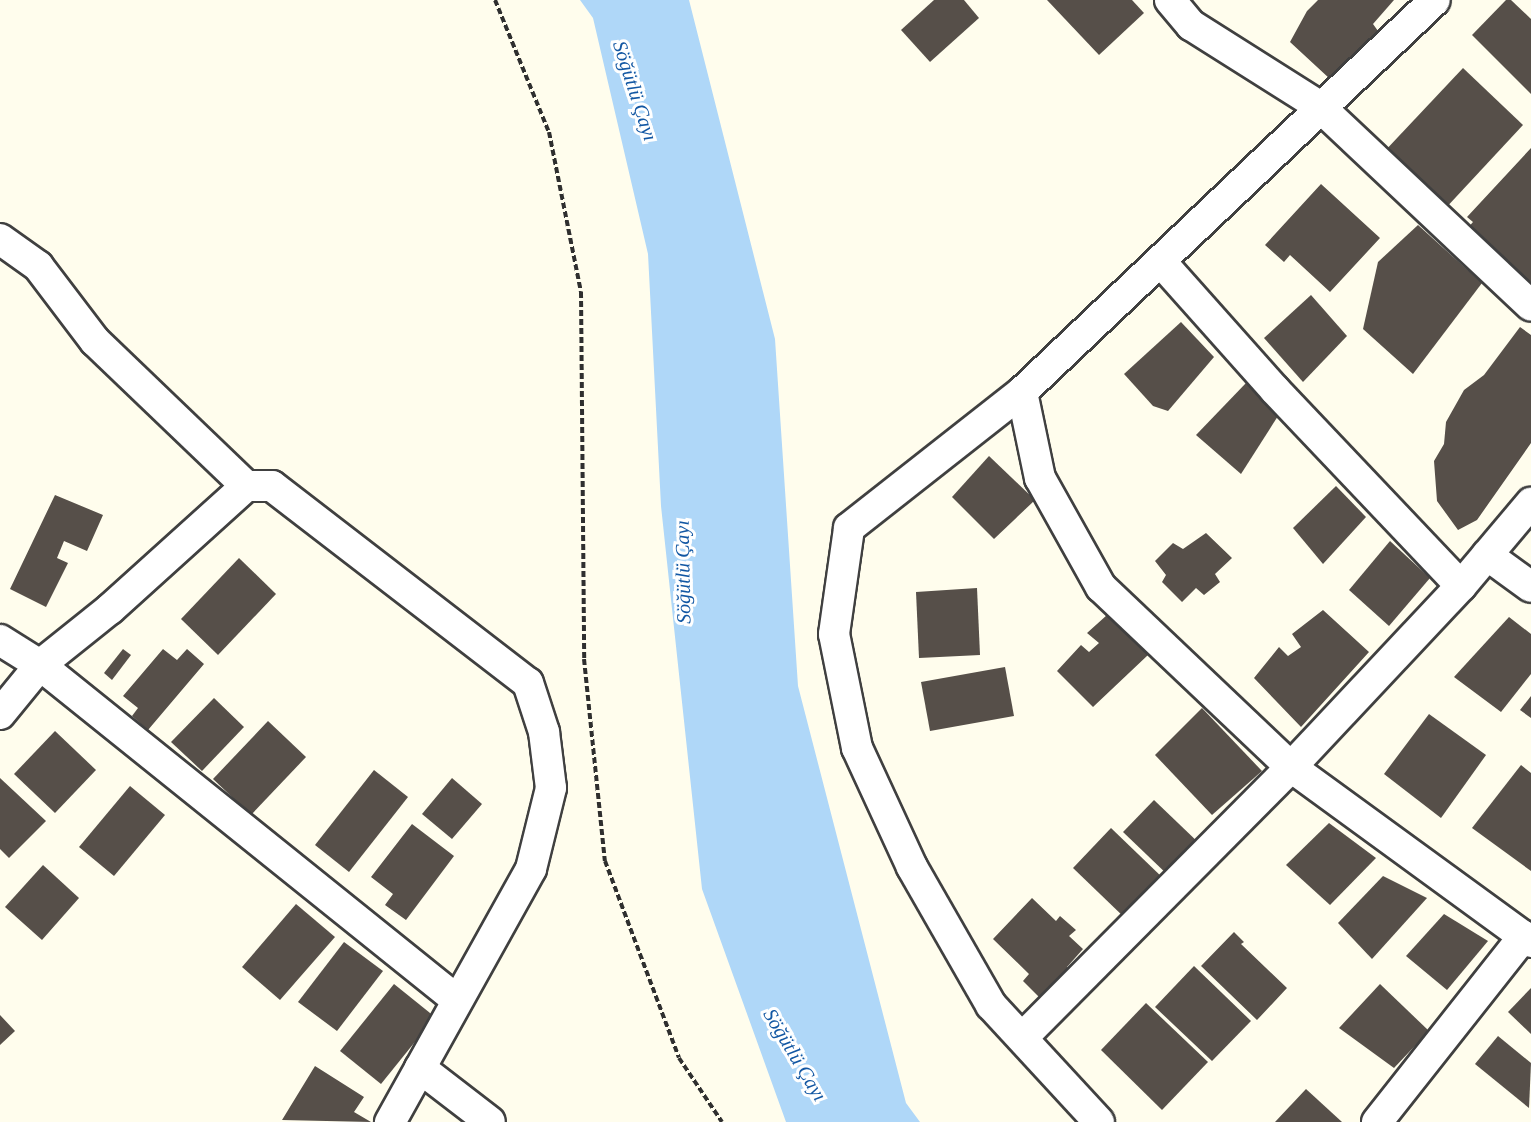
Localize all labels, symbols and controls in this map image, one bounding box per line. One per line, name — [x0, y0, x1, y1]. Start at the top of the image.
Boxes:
water label: Söğütlü Çayı — [608, 38, 662, 144]
water label: Söğütlü Çayı — [670, 520, 696, 624]
water label: Söğütlü Çayı — [758, 1004, 832, 1106]

